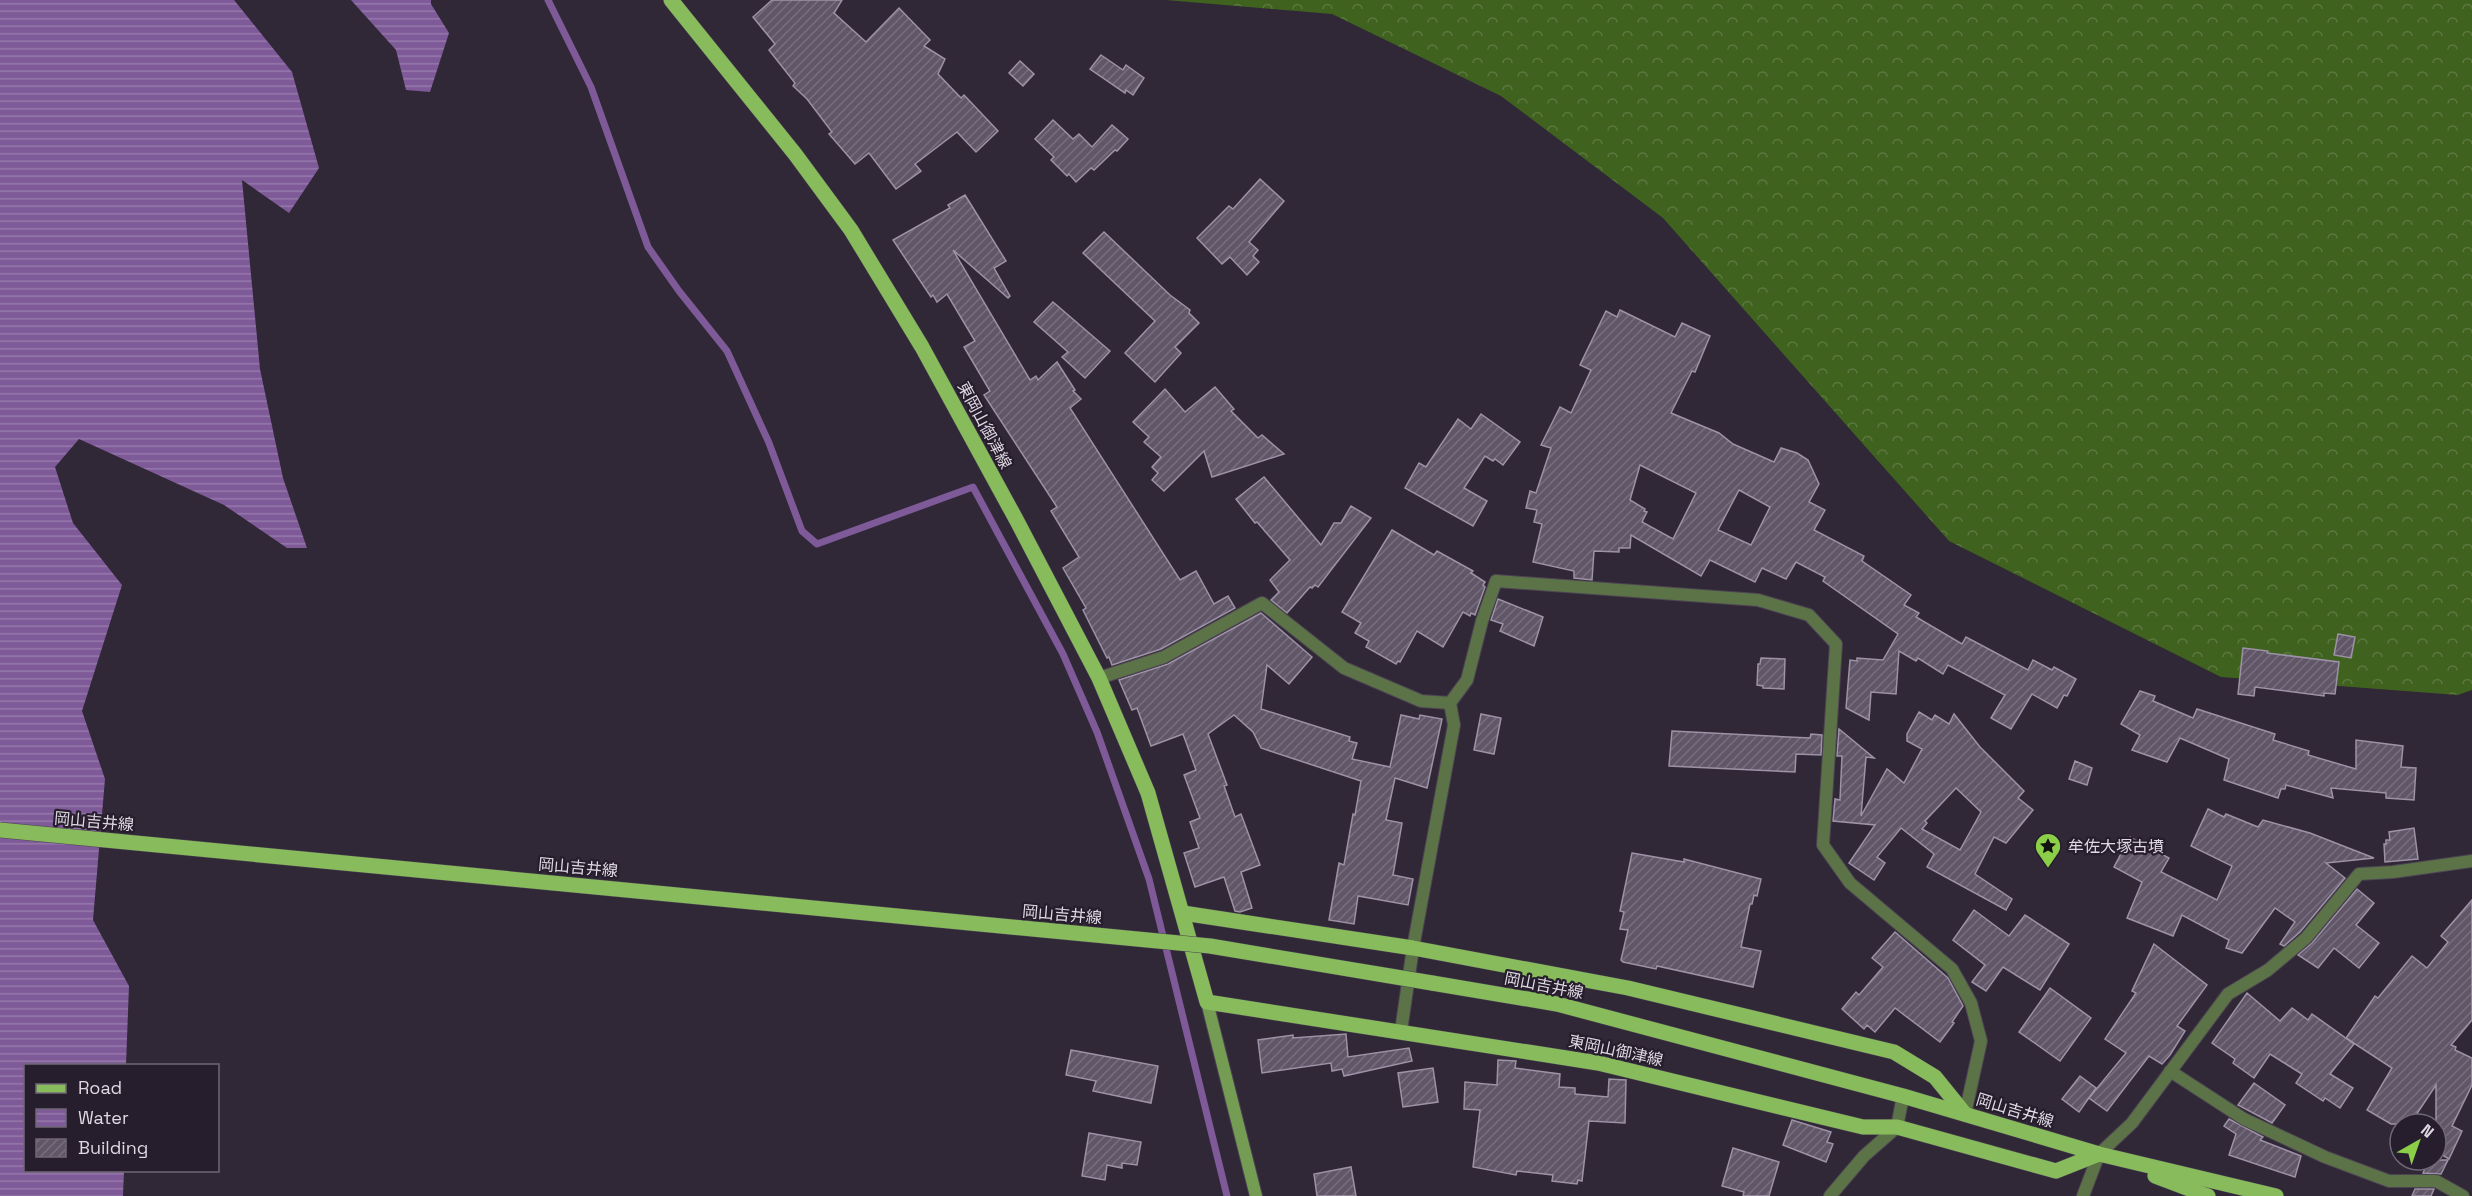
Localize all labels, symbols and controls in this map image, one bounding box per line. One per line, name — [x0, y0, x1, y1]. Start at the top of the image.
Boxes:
street label: 東岡山御津線 — [953, 378, 1016, 473]
street label: 岡山吉井線 — [53, 808, 135, 835]
place icon: 牟佐大塚古墳 — [2033, 831, 2063, 869]
place label: 牟佐大塚古墳 — [2068, 836, 2164, 857]
street label: 岡山吉井線 — [537, 854, 619, 881]
street label: 岡山吉井線 — [1021, 901, 1103, 928]
street label: 岡山吉井線 — [1503, 968, 1585, 1003]
street label: 東岡山御津線 — [1567, 1030, 1665, 1071]
legend — [24, 1064, 219, 1172]
text: Road — [78, 1076, 122, 1099]
street label: 岡山吉井線 — [1974, 1089, 2056, 1132]
text: Water — [78, 1106, 129, 1129]
north arrow — [2388, 1112, 2448, 1172]
text: N — [2416, 1119, 2438, 1142]
text: Building — [78, 1136, 148, 1159]

